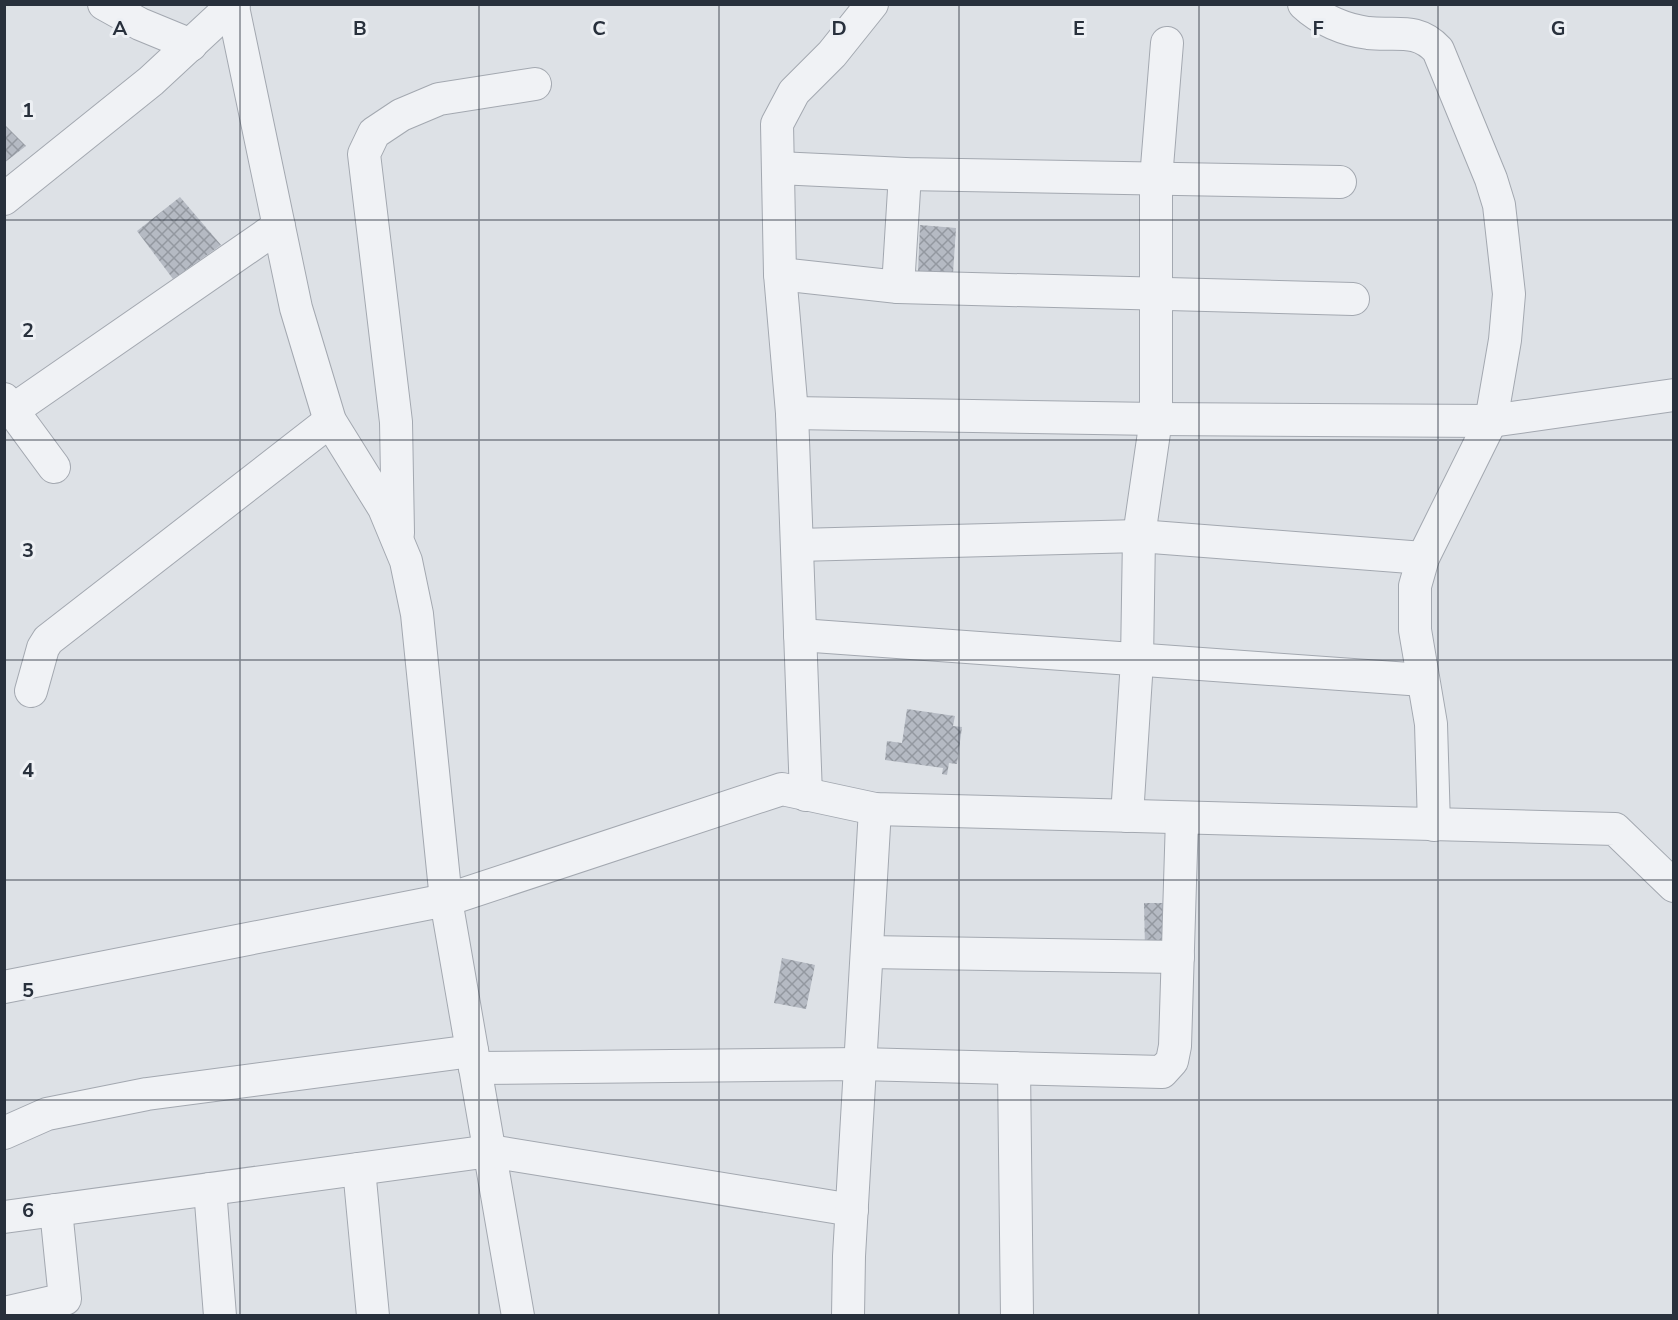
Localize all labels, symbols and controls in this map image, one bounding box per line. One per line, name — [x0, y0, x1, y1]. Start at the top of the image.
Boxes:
text: A — [113, 15, 128, 42]
text: B — [353, 15, 367, 42]
text: C — [592, 15, 606, 42]
text: D — [831, 15, 847, 42]
text: E — [1073, 15, 1085, 42]
text: F — [1312, 15, 1324, 42]
text: G — [1551, 15, 1565, 42]
text: 1 — [22, 97, 34, 124]
text: 2 — [22, 317, 34, 344]
text: 3 — [22, 537, 34, 564]
text: 4 — [22, 757, 34, 784]
text: 5 — [22, 977, 34, 1004]
text: 6 — [22, 1197, 34, 1224]

